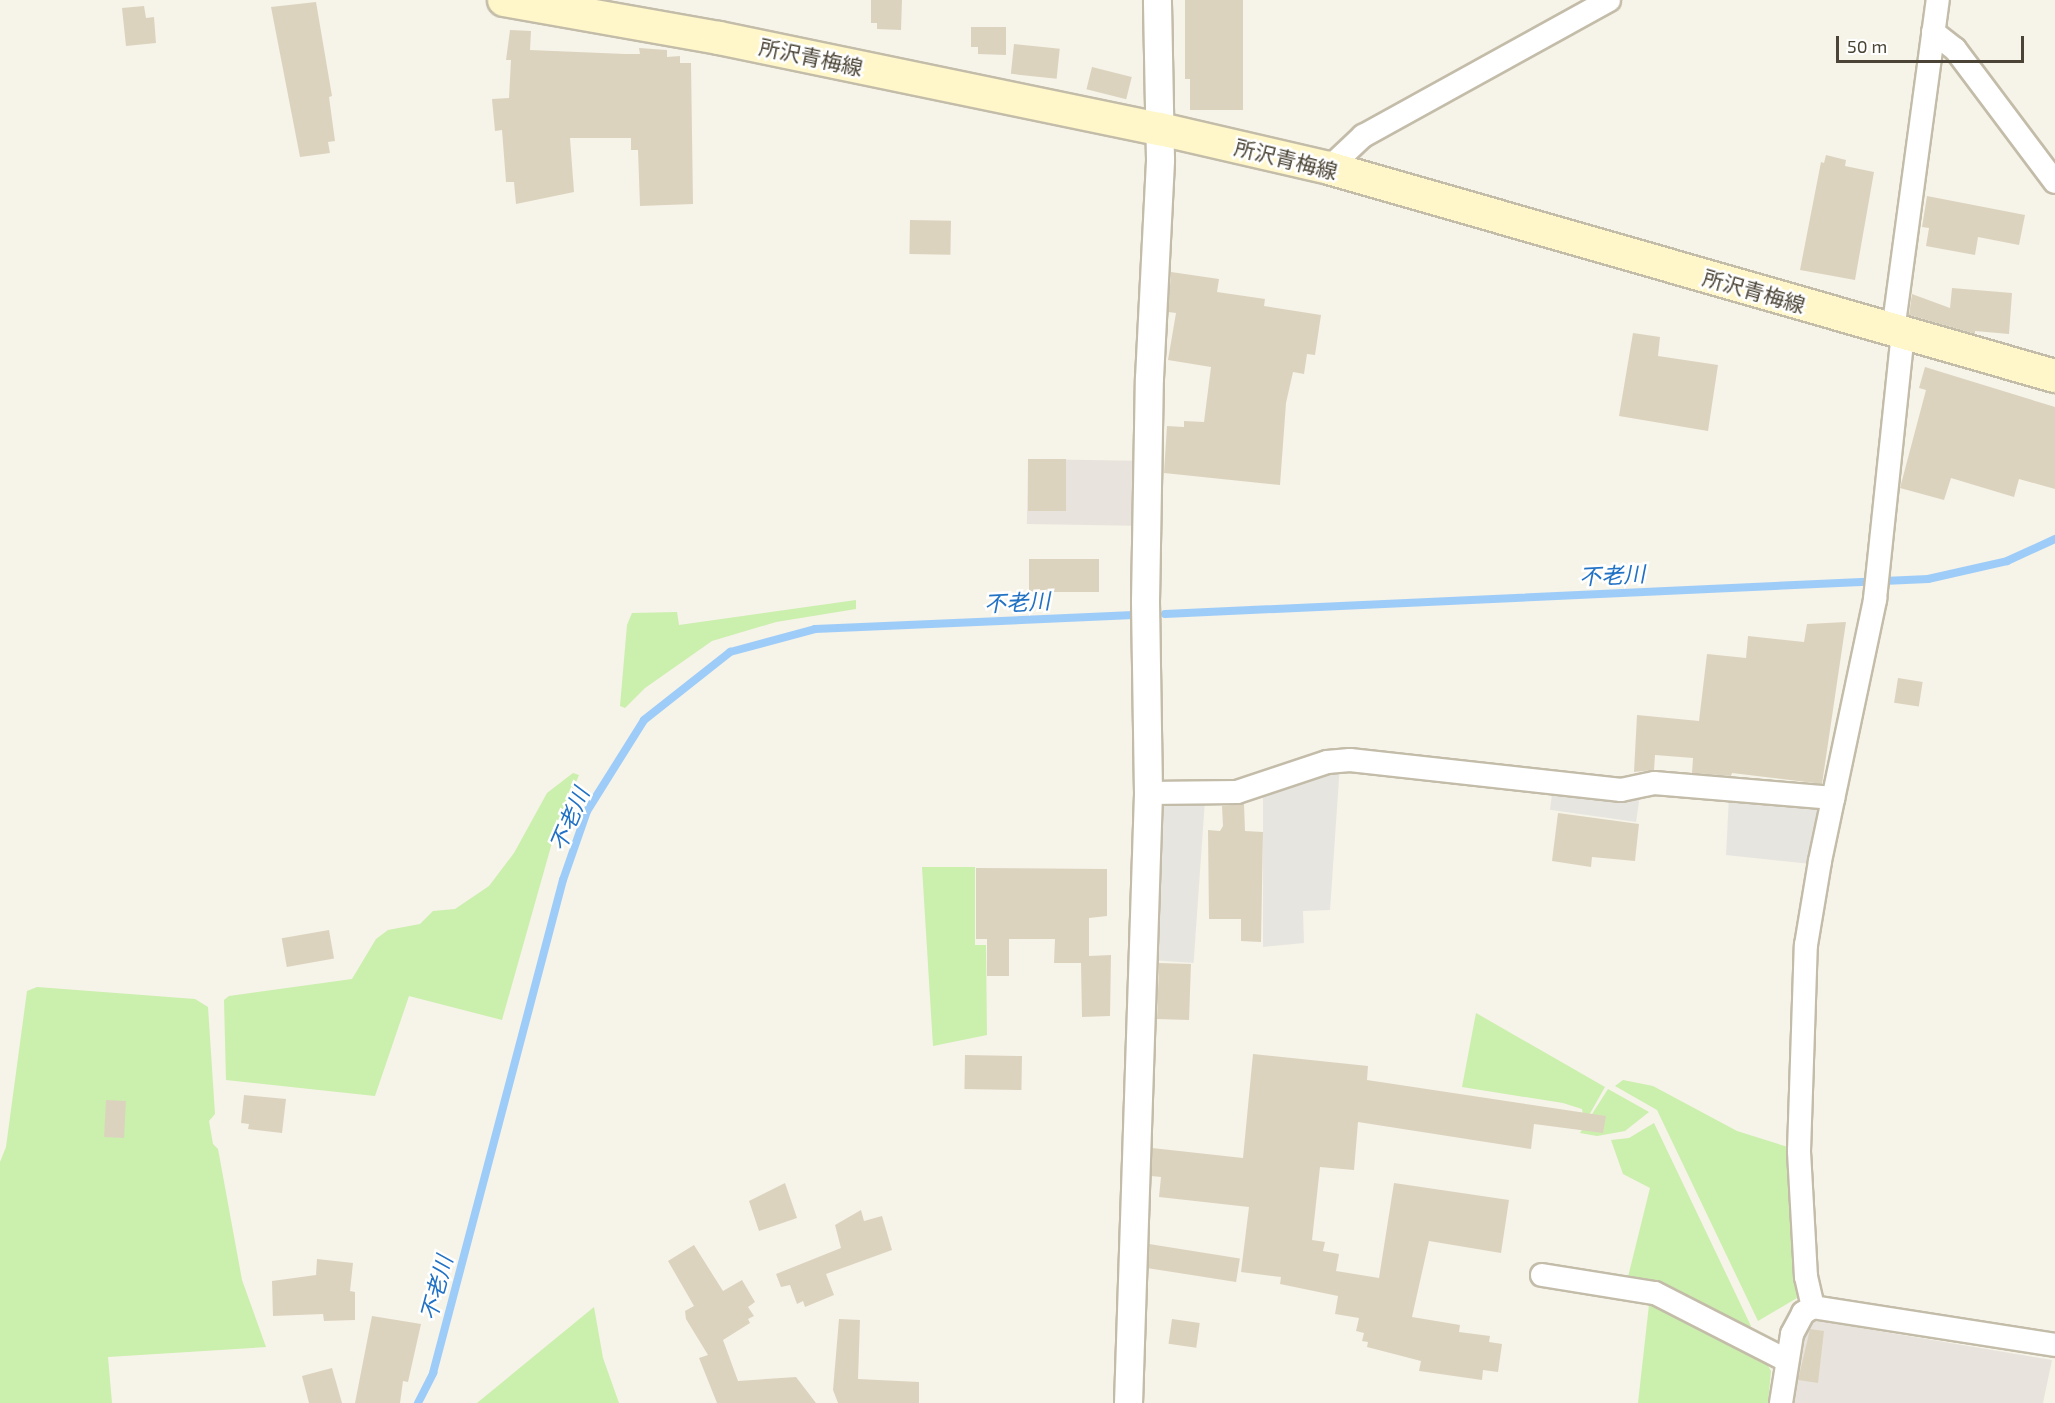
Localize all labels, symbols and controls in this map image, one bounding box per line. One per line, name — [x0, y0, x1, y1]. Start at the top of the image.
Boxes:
scale bar — [1839, 24, 2026, 62]
street label: 所沢青梅線 — [757, 34, 865, 80]
text: 50 m — [1847, 35, 1887, 57]
street label: 所沢青梅線 — [1232, 134, 1340, 184]
street label: 所沢青梅線 — [1700, 264, 1808, 318]
water label: 不老川 — [1578, 560, 1646, 590]
water label: 不老川 — [983, 587, 1051, 617]
water label: 不老川 — [544, 783, 594, 855]
water label: 不老川 — [415, 1253, 457, 1323]

